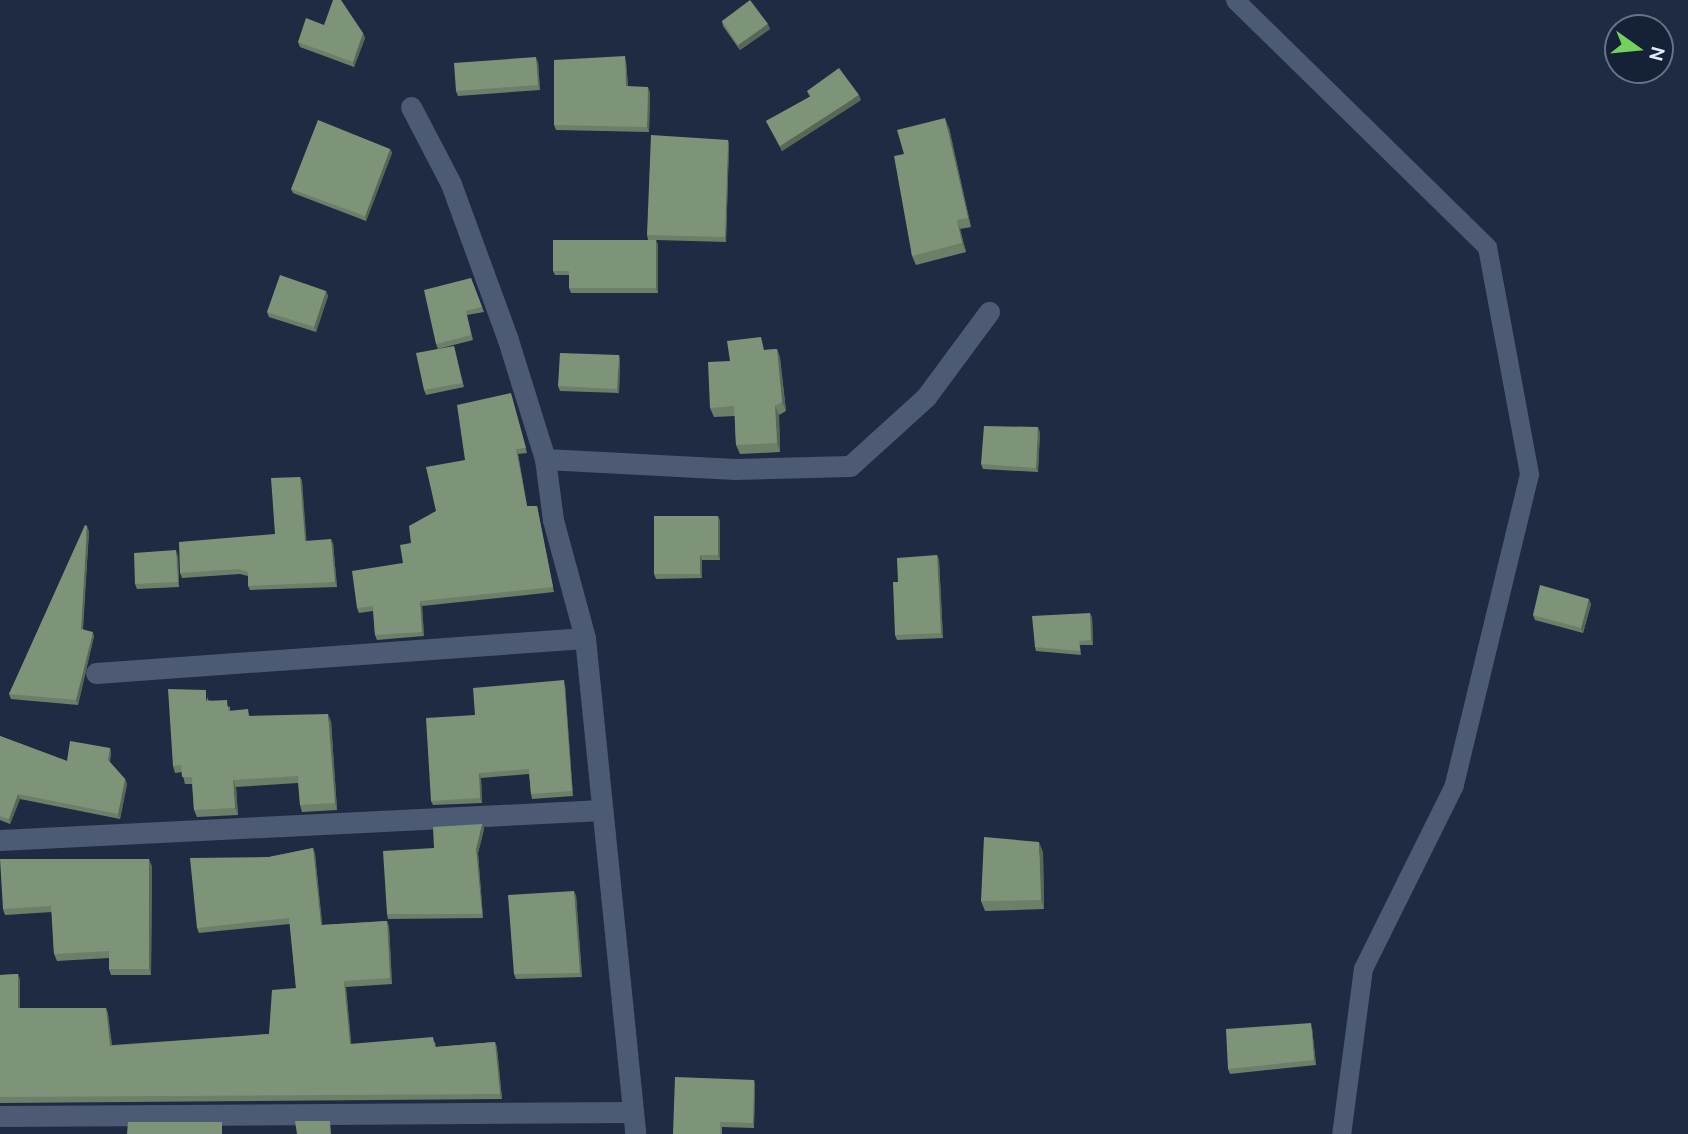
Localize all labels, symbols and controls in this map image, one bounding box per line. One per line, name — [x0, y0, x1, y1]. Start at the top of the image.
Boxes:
north arrow — [1604, 14, 1674, 84]
text: N — [1645, 44, 1670, 64]

